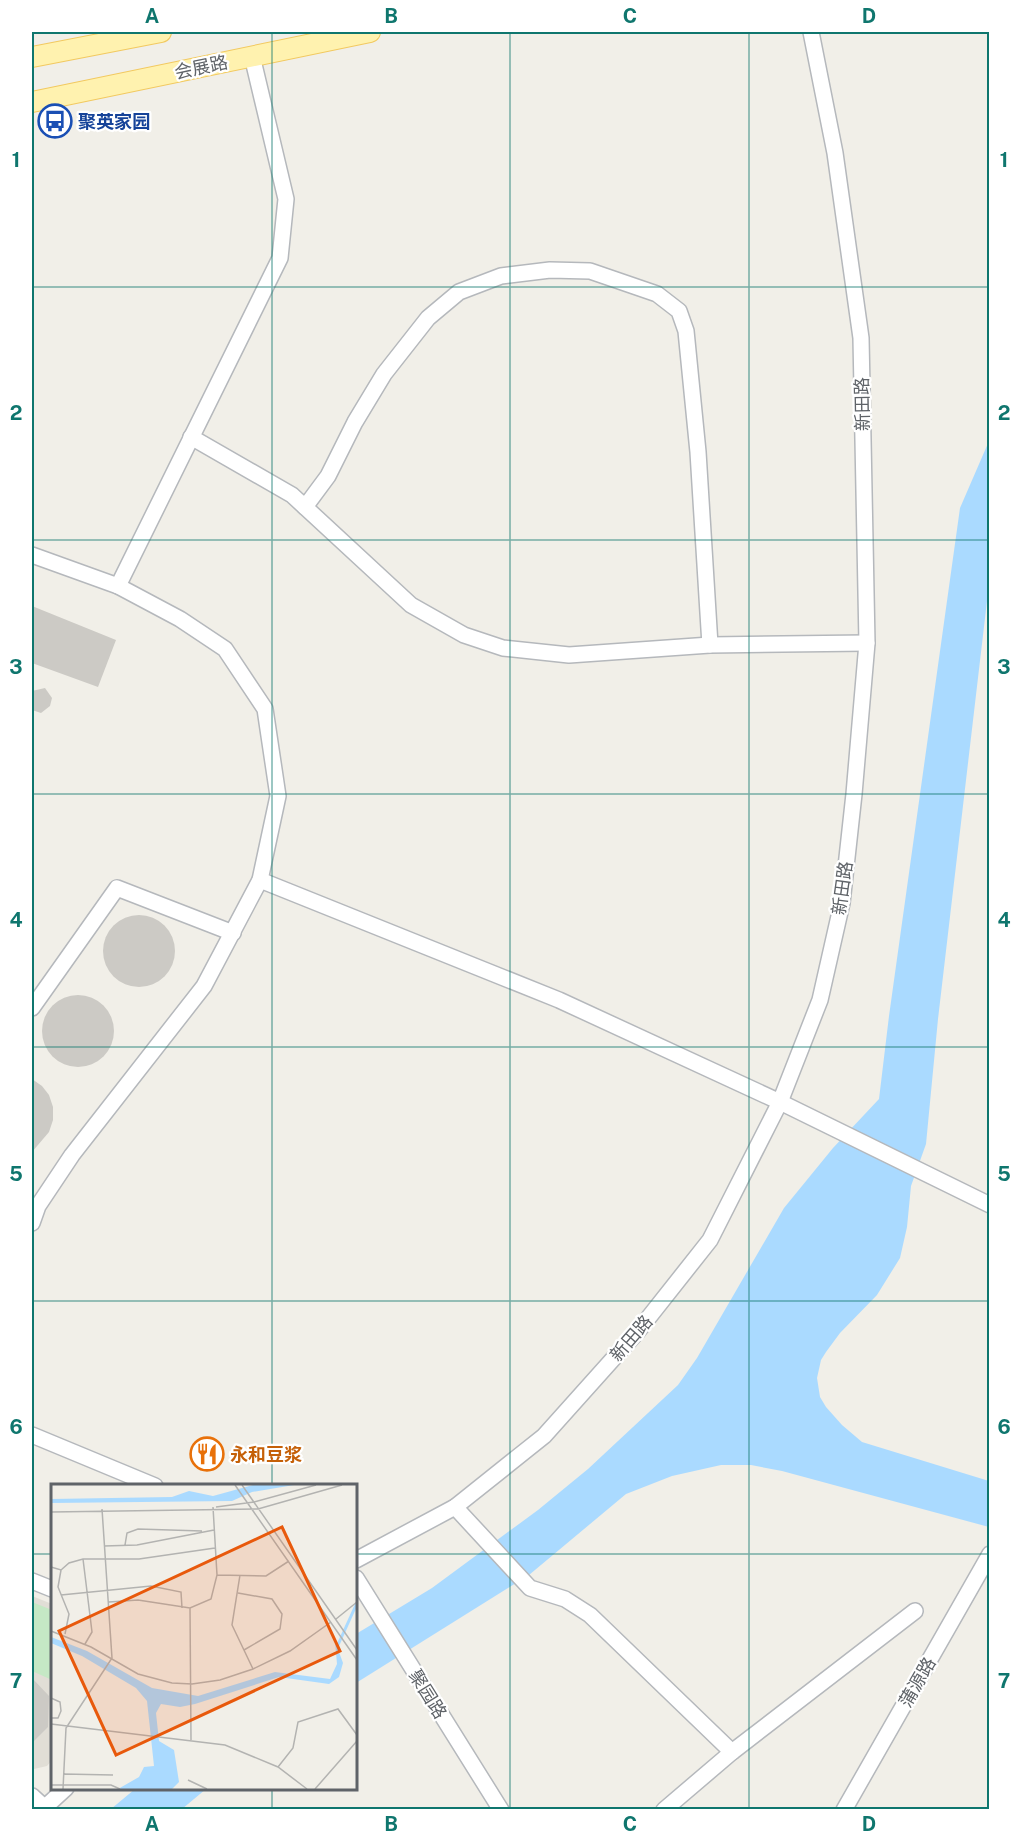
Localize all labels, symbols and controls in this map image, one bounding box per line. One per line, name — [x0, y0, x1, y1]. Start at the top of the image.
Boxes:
text: A — [145, 4, 159, 28]
text: B — [384, 4, 398, 28]
text: C — [623, 4, 637, 28]
text: D — [862, 4, 876, 28]
street label: 会展路 — [172, 51, 230, 83]
bus stop icon: 聚英家园 — [37, 103, 73, 139]
place label: 聚英家园 — [78, 111, 150, 132]
text: 1 — [12, 148, 20, 172]
text: 1 — [1000, 148, 1008, 172]
street label: 新田路 — [851, 377, 873, 431]
text: 2 — [10, 401, 22, 425]
text: 2 — [998, 401, 1010, 425]
text: 3 — [9, 655, 23, 679]
text: 3 — [997, 655, 1011, 679]
street label: 新田路 — [828, 860, 856, 916]
text: 4 — [9, 908, 23, 932]
text: 4 — [997, 908, 1011, 932]
text: 5 — [9, 1162, 23, 1186]
text: 5 — [997, 1162, 1011, 1186]
street label: 新田路 — [605, 1311, 657, 1365]
text: 6 — [9, 1415, 23, 1439]
text: 6 — [997, 1415, 1011, 1439]
restaurant icon: 永和豆浆 — [189, 1436, 225, 1472]
place label: 永和豆浆 — [230, 1444, 302, 1465]
inset map — [51, 1484, 357, 1790]
street label: 蒲源路 — [894, 1653, 940, 1711]
street label: 聚园路 — [405, 1666, 451, 1722]
text: 7 — [10, 1669, 22, 1693]
text: 7 — [998, 1669, 1010, 1693]
text: A — [145, 1812, 159, 1836]
text: B — [384, 1812, 398, 1836]
text: C — [623, 1812, 637, 1836]
text: D — [862, 1812, 876, 1836]

